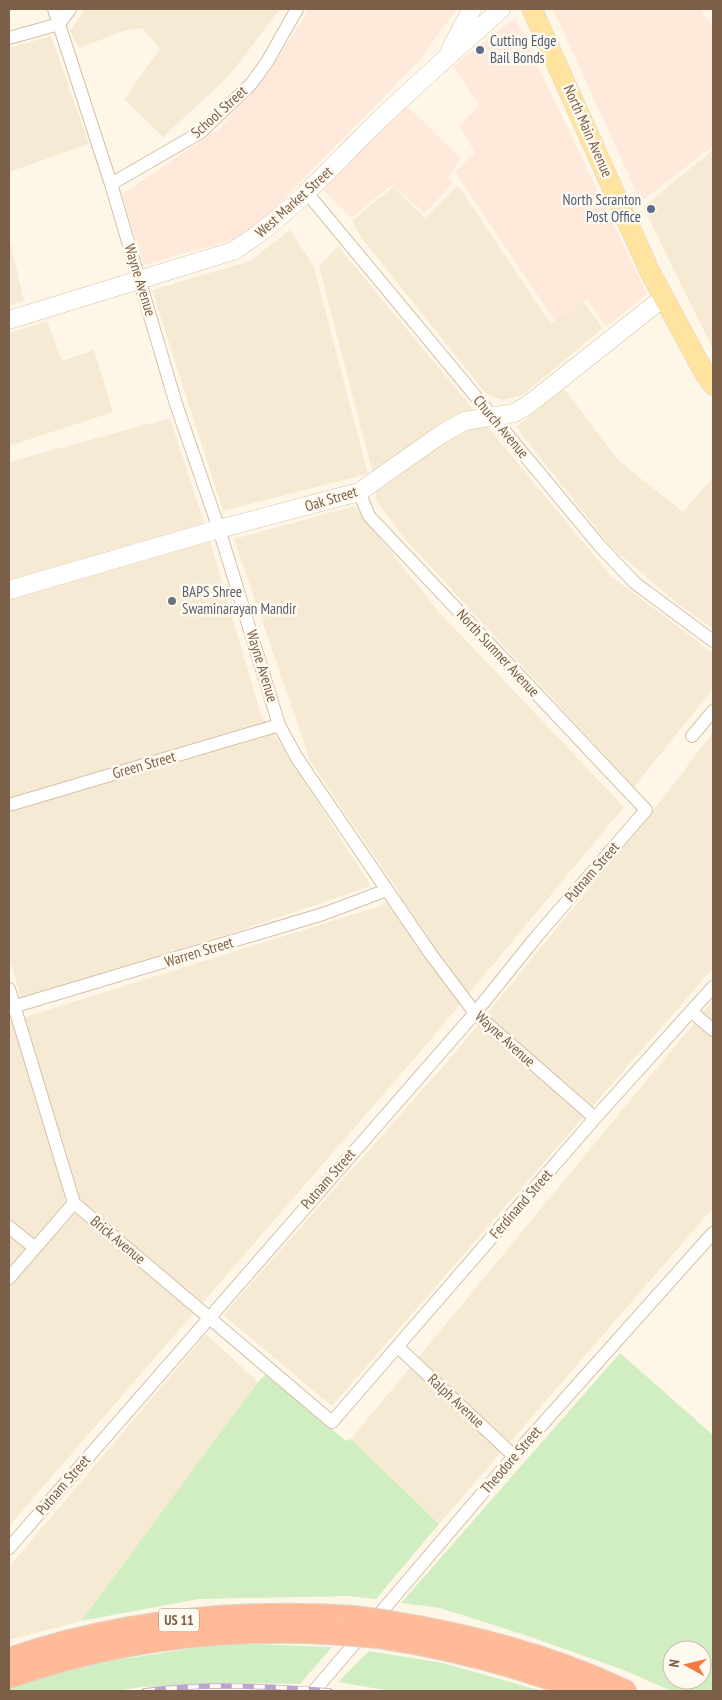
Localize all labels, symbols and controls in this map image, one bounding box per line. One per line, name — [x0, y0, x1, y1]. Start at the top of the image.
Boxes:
place label: Cutting Edge Bail Bonds — [490, 31, 557, 67]
marker: Cutting Edge Bail Bonds — [474, 44, 486, 56]
street label: School Street — [187, 81, 251, 142]
street label: North Main Avenue — [560, 82, 617, 180]
street label: West Market Street — [251, 162, 336, 241]
place label: North Scranton Post Office — [563, 190, 641, 226]
marker: North Scranton Post Office — [645, 203, 657, 215]
street label: Wayne Avenue — [120, 241, 160, 318]
street label: Church Avenue — [469, 391, 533, 462]
street label: Oak Street — [302, 482, 359, 515]
place label: BAPS Shree Swaminarayan Mandir — [182, 582, 297, 618]
marker: BAPS Shree Swaminarayan Mandir — [166, 595, 178, 607]
street label: North Sumner Avenue — [453, 605, 544, 701]
street label: Wayne Avenue — [242, 627, 282, 704]
street label: Green Street — [110, 746, 178, 783]
street label: Putnam Street — [560, 838, 623, 906]
street label: Warren Street — [162, 932, 235, 971]
street label: Wayne Avenue — [471, 1007, 539, 1071]
street label: Putnam Street — [296, 1145, 359, 1213]
street label: Ferdinand Street — [485, 1165, 556, 1242]
street label: Brick Avenue — [87, 1211, 150, 1268]
street label: Ralph Avenue — [424, 1370, 489, 1432]
street label: Theodore Street — [476, 1422, 545, 1497]
street label: Putnam Street — [31, 1451, 94, 1519]
road number: US 11 — [159, 1608, 199, 1632]
north arrow — [662, 1640, 712, 1690]
text: N — [665, 1658, 684, 1668]

